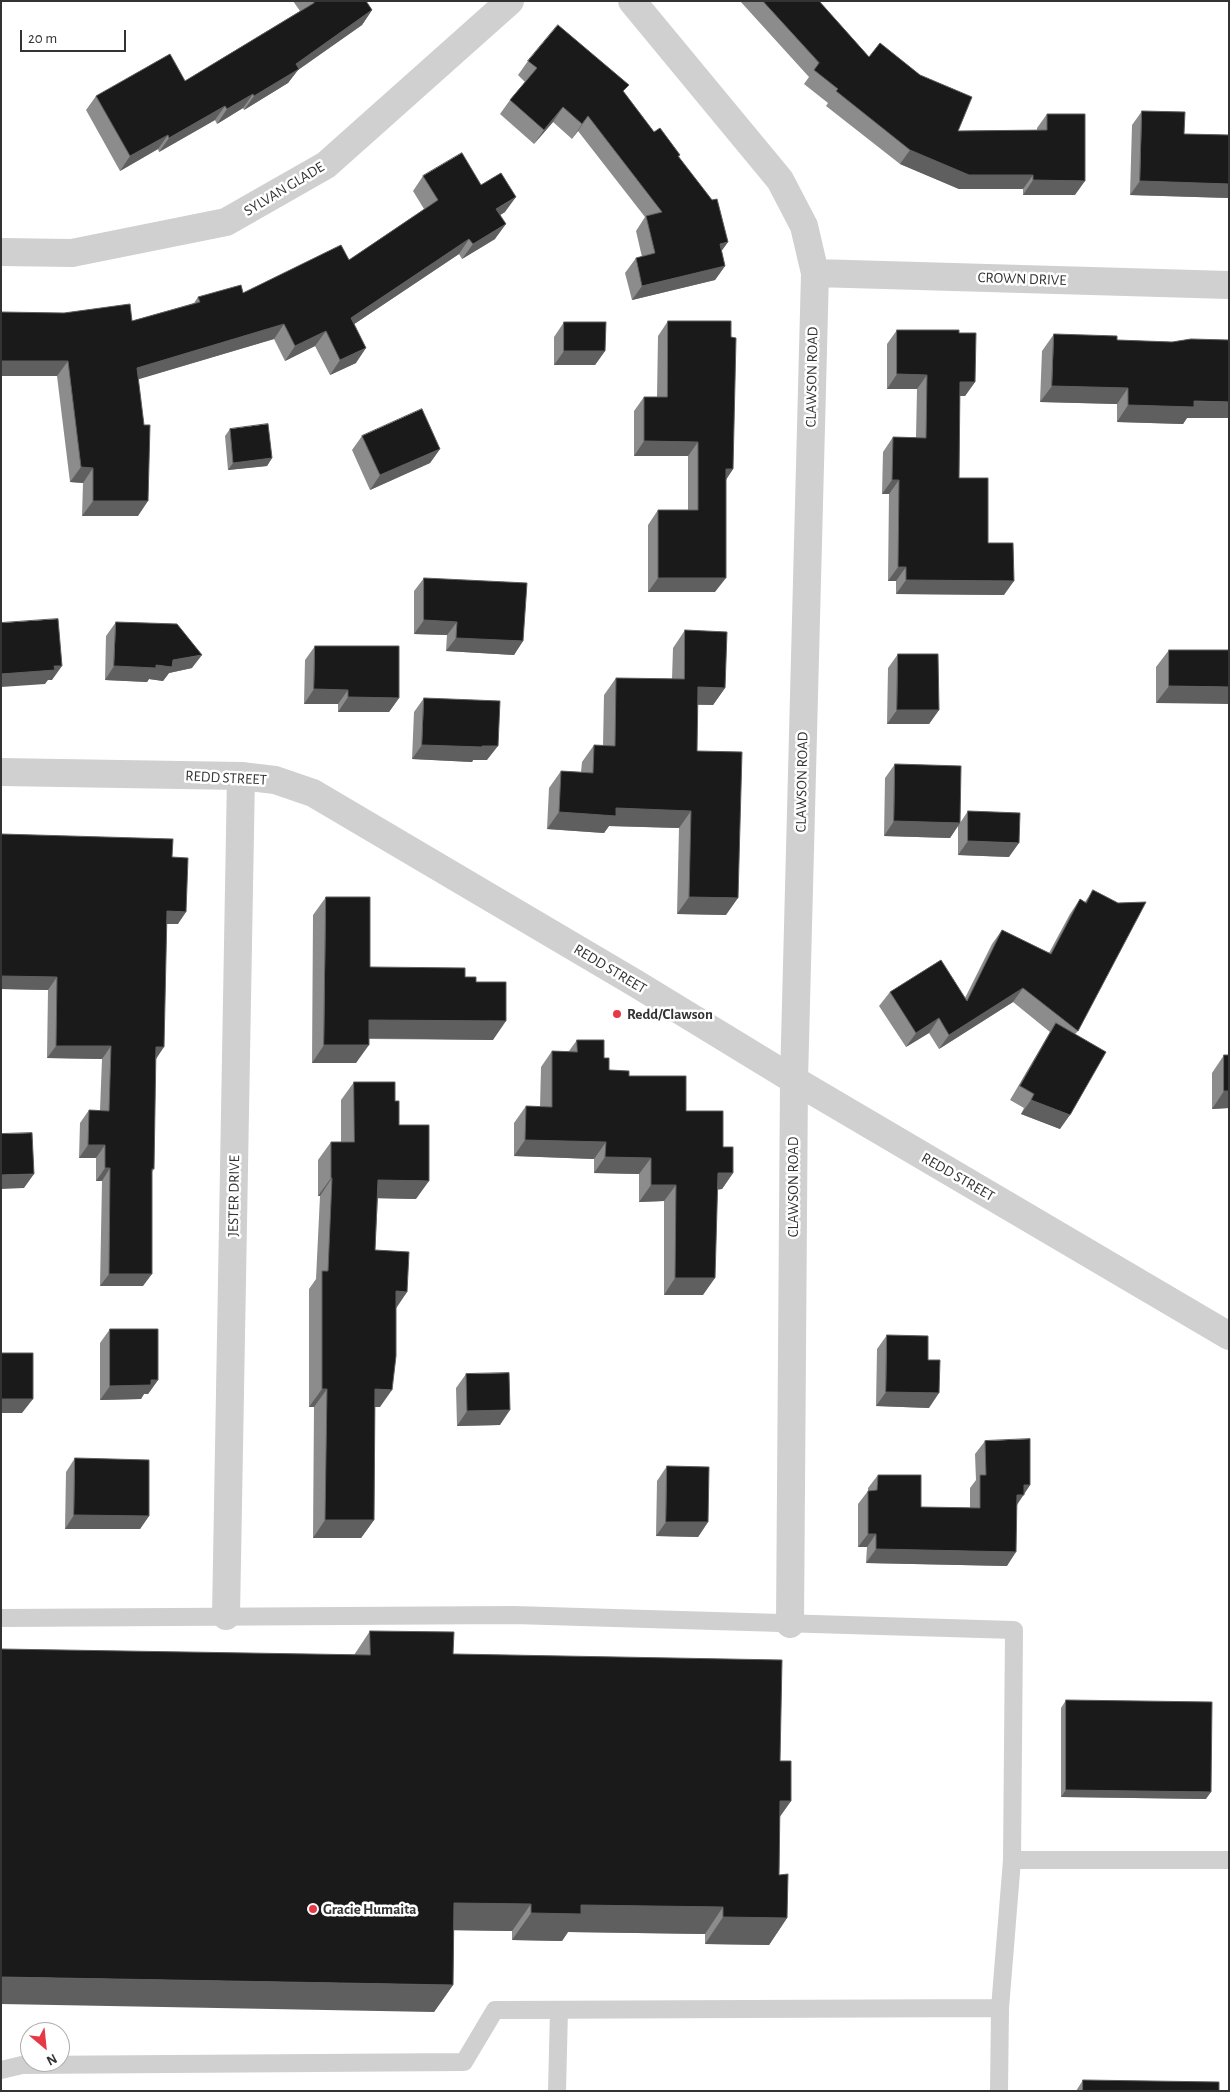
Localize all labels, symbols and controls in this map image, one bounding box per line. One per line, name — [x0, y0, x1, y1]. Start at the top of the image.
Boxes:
scale bar — [22, 20, 129, 52]
text: 20 m — [28, 31, 57, 46]
street label: SYLVAN GLADE — [240, 158, 328, 220]
street label: CROWN DRIVE — [977, 268, 1067, 290]
street label: CLAWSON ROAD — [802, 326, 822, 428]
street label: CLAWSON ROAD — [792, 731, 812, 833]
street label: REDD STREET — [185, 767, 267, 789]
street label: REDD STREET — [570, 940, 650, 998]
place label: Redd/Clawson — [627, 1005, 713, 1023]
marker: Redd/Clawson — [611, 1008, 623, 1020]
street label: CLAWSON ROAD — [784, 1137, 802, 1237]
street label: REDD STREET — [918, 1149, 998, 1205]
street label: JESTER DRIVE — [224, 1155, 244, 1237]
place label: Gracie Humaita — [323, 1900, 417, 1918]
marker: Gracie Humaita — [307, 1903, 319, 1915]
north arrow — [20, 2022, 70, 2072]
text: N — [44, 2051, 59, 2068]

